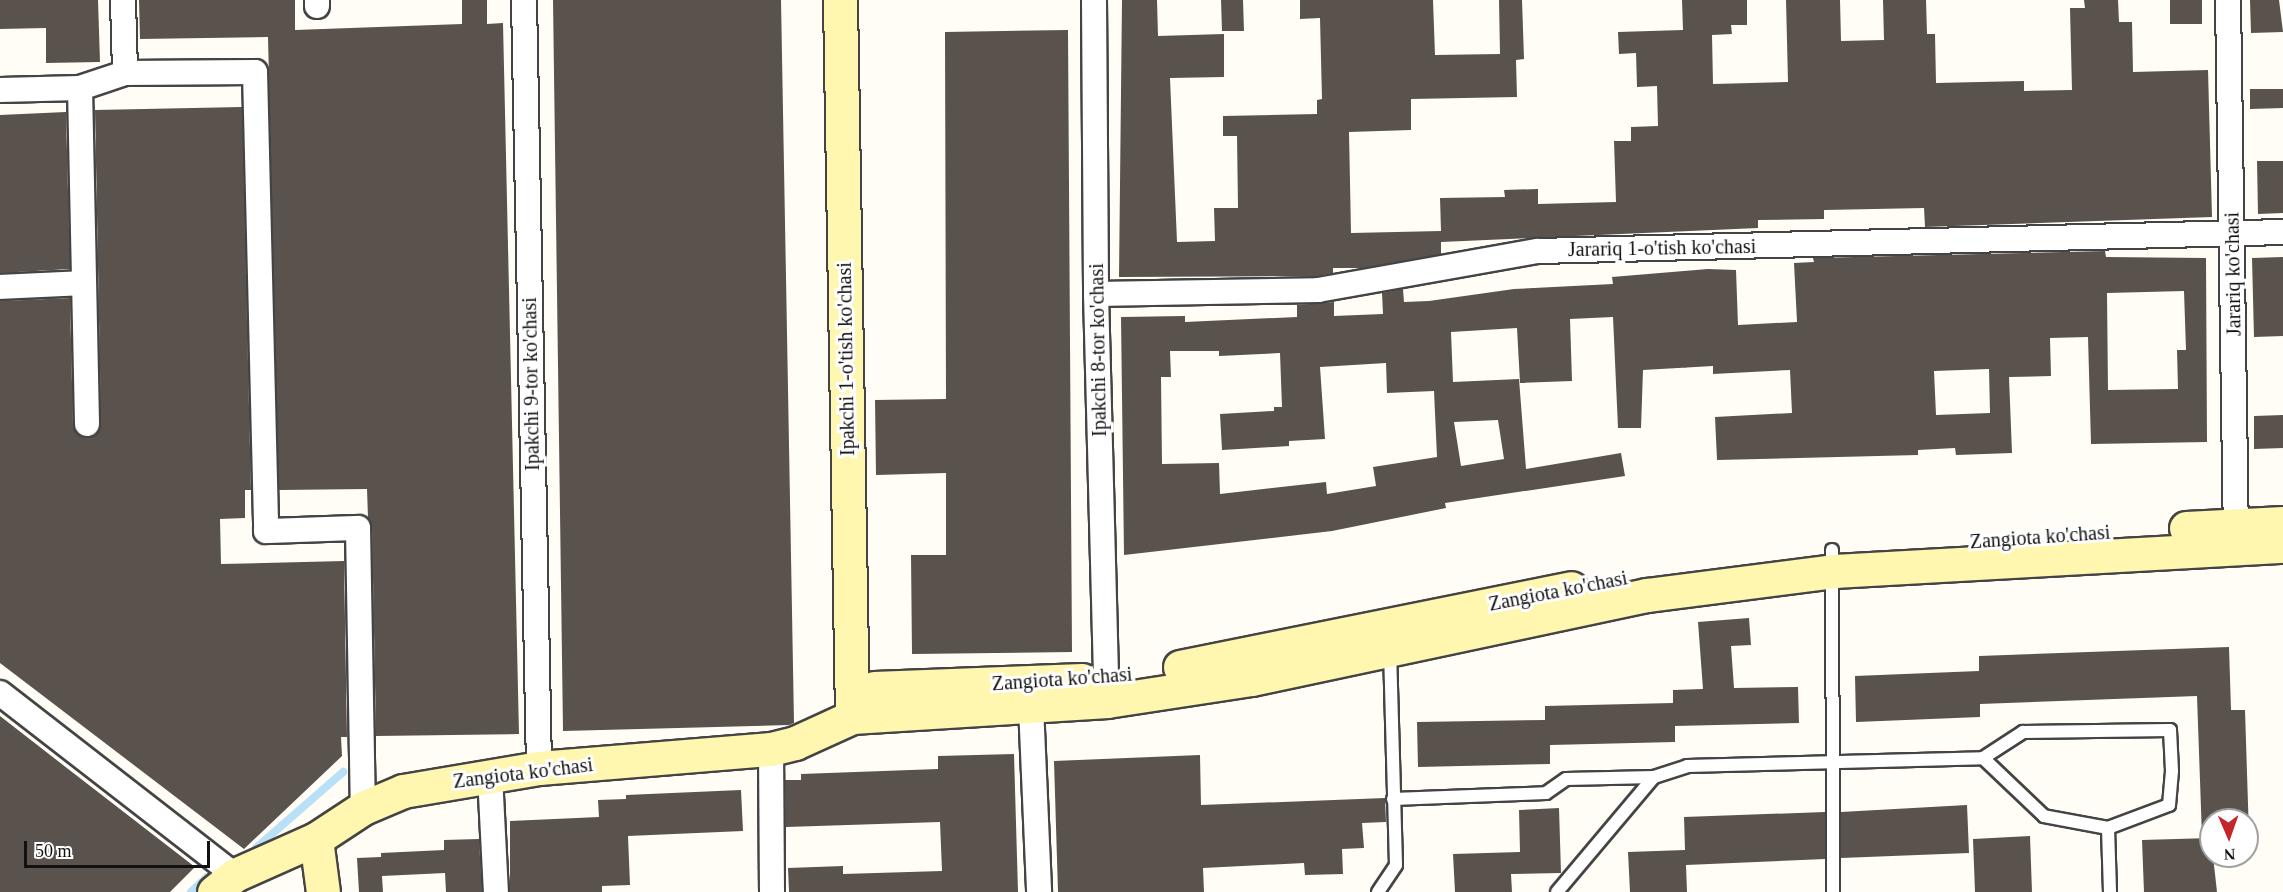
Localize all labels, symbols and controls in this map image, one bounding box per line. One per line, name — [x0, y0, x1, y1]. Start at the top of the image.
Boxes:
street label: Jarariq ko'chasi — [2220, 212, 2246, 336]
street label: Jarariq 1-o'tish ko'chasi — [1568, 234, 1756, 262]
street label: Ipakchi 1-o'tish ko'chasi — [832, 262, 860, 456]
street label: Ipakchi 8-tor ko'chasi — [1084, 263, 1112, 437]
street label: Ipakchi 9-tor ko'chasi — [517, 297, 545, 471]
street label: Zangiota ko'chasi — [1969, 520, 2111, 554]
street label: Zangiota ko'chasi — [1487, 566, 1629, 616]
street label: Zangiota ko'chasi — [991, 662, 1133, 696]
street label: Zangiota ko'chasi — [452, 753, 594, 793]
north arrow — [2199, 808, 2259, 868]
scale bar — [27, 829, 213, 867]
text: 50 m — [35, 841, 72, 861]
text: N — [2224, 846, 2236, 863]

